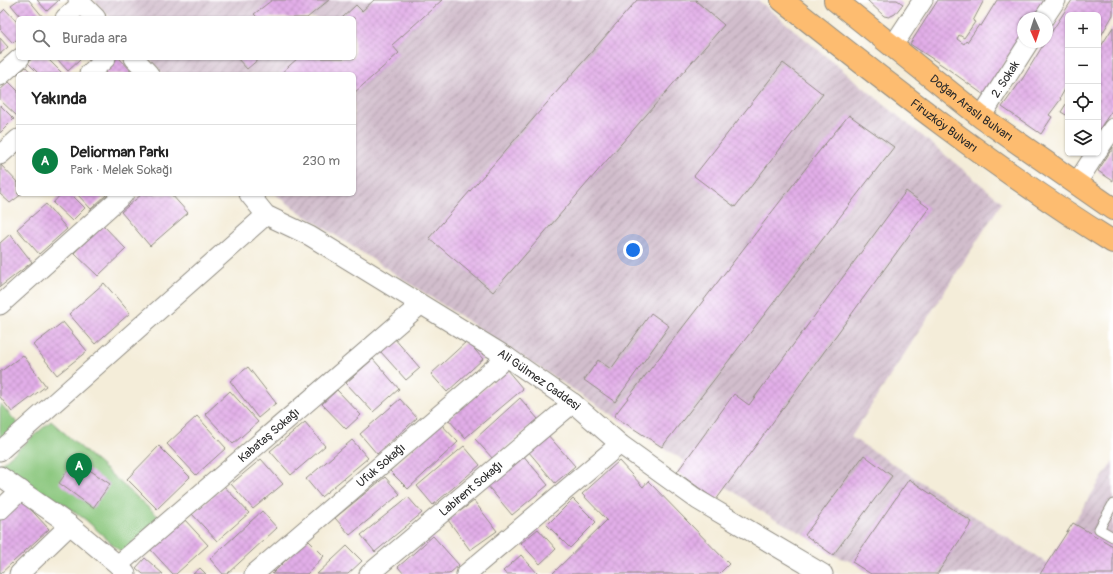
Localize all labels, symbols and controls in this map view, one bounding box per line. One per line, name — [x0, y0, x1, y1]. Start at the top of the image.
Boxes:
north arrow — [1017, 12, 1053, 48]
map controls — [1065, 12, 1101, 156]
button: + — [1065, 12, 1101, 48]
search box — [16, 16, 356, 60]
icon: search — [30, 27, 52, 49]
text: Burada ara — [62, 29, 127, 48]
button: − — [1065, 48, 1101, 84]
street label: 2. Sokak — [988, 58, 1023, 101]
street label: Doğan Araslı Bulvarı — [926, 72, 1016, 145]
button: locate — [1065, 84, 1101, 120]
text: Yakında — [32, 88, 87, 109]
street label: Firuzköy Bulvarı — [907, 96, 980, 156]
button: layers — [1065, 120, 1101, 156]
text: Deliorman Parkı — [70, 143, 169, 162]
text: A — [41, 153, 49, 169]
text: 230 m — [303, 153, 340, 169]
text: Park · Melek Sokağı — [70, 162, 172, 178]
your location — [623, 240, 643, 260]
street label: Ali Gülmez Caddesi — [495, 346, 583, 414]
street label: Kabataş Sokağı — [235, 405, 303, 466]
street label: Ufuk Sokağı — [354, 441, 409, 491]
pin: A — [66, 453, 92, 486]
street label: Labirent Sokağı — [436, 458, 506, 520]

